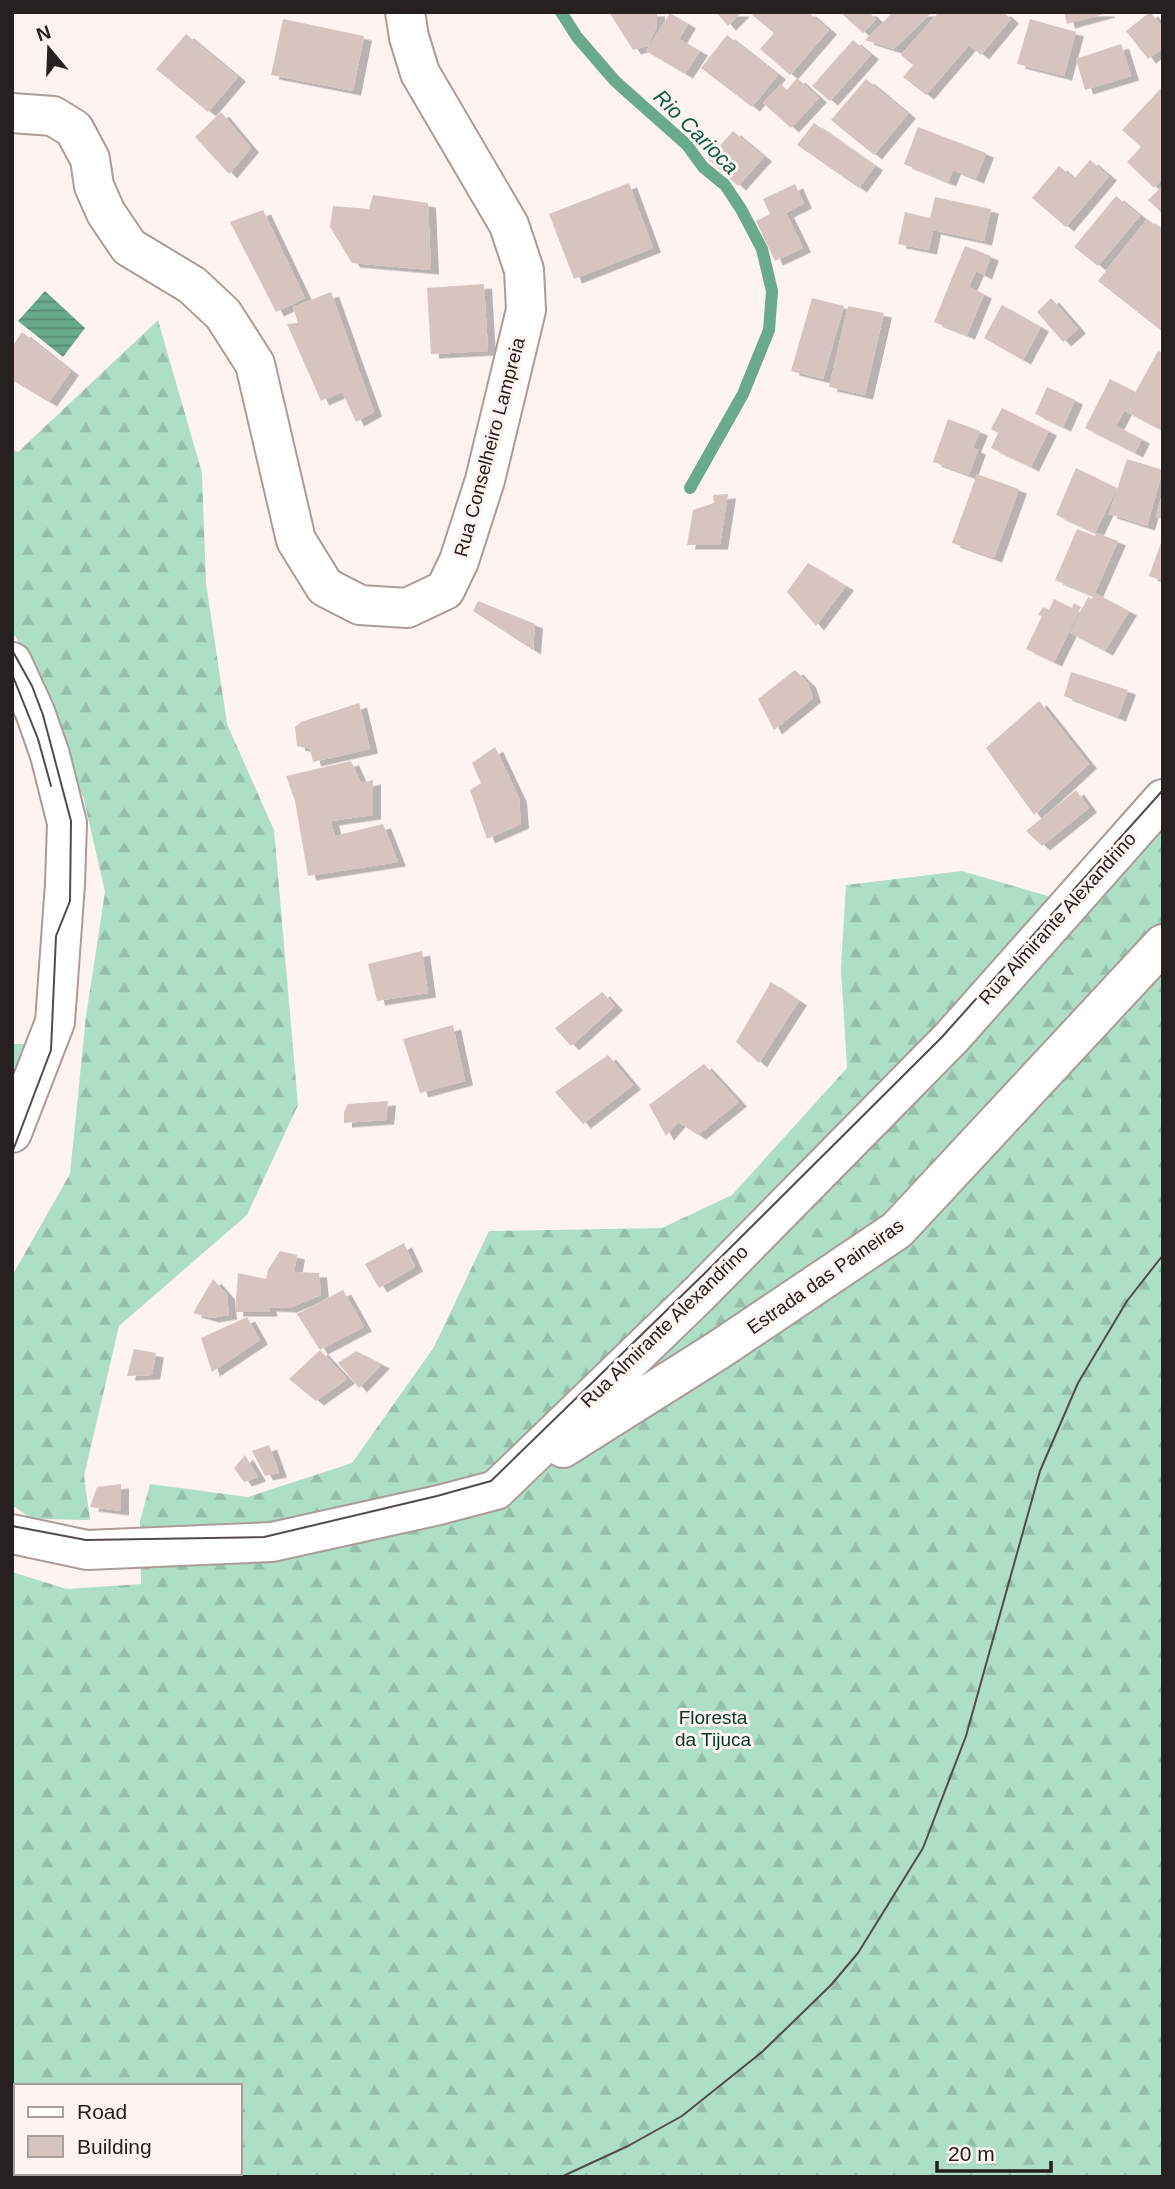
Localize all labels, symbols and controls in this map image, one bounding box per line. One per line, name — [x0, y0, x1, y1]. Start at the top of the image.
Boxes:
north arrow — [14, 14, 84, 84]
text: N — [34, 21, 54, 46]
water label: Rio Carioca — [649, 85, 743, 179]
street label: Rua Conselheiro Lampreia — [450, 335, 529, 559]
street label: Rua Almirante Alexandrino — [975, 828, 1140, 1009]
street label: Estrada das Paineiras — [743, 1214, 907, 1338]
street label: Rua Almirante Alexandrino — [577, 1241, 752, 1412]
park label: Floresta da Tijuca — [675, 1707, 751, 1750]
legend — [14, 2084, 242, 2175]
text: Road — [77, 2100, 127, 2123]
scale bar — [937, 2130, 1051, 2174]
text: Building — [77, 2135, 152, 2158]
text: 20 m — [948, 2142, 995, 2165]

